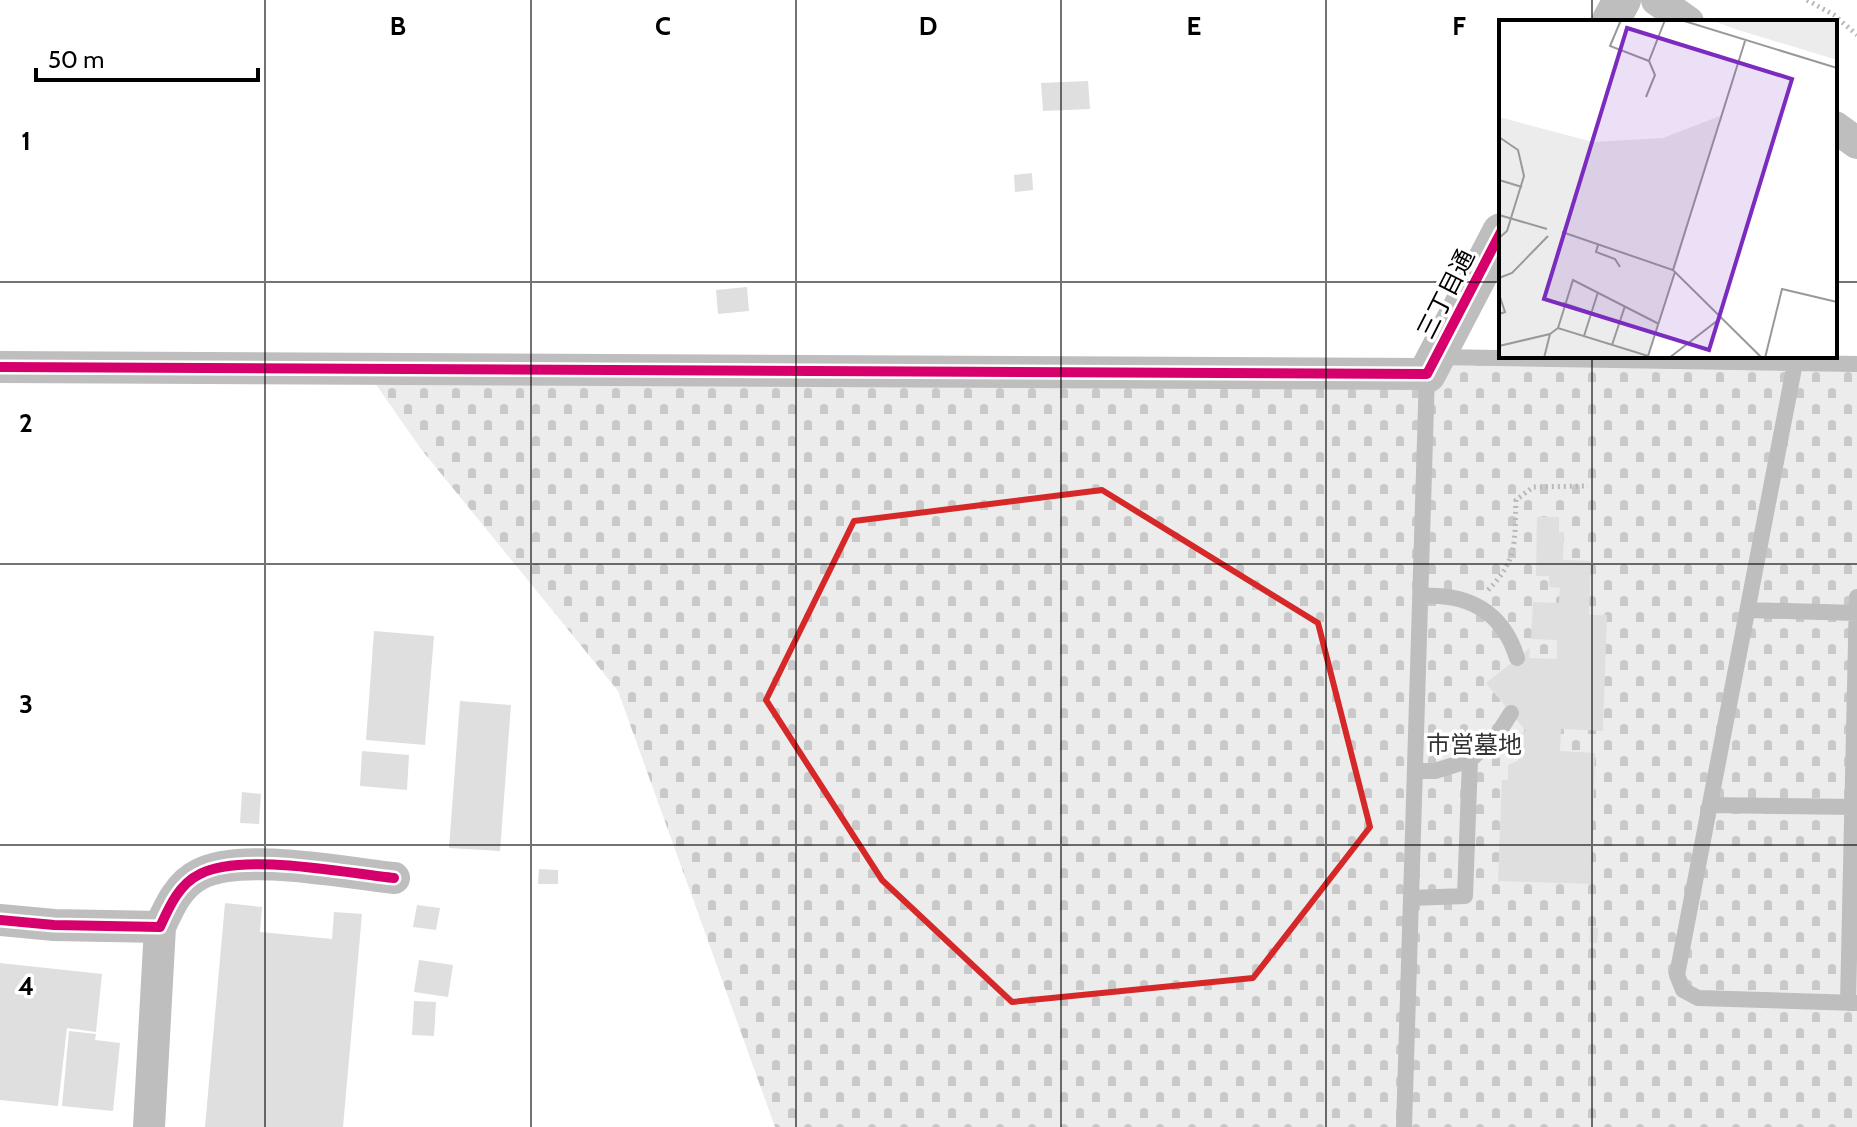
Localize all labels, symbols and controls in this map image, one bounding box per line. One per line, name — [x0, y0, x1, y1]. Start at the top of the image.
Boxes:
text: B — [390, 10, 406, 42]
text: C — [655, 10, 671, 42]
text: D — [919, 10, 937, 42]
text: E — [1187, 10, 1201, 42]
text: F — [1452, 10, 1466, 42]
inset map — [1499, 20, 1837, 358]
scale bar — [36, 32, 258, 82]
text: 50 m — [48, 45, 104, 74]
text: 1 — [21, 125, 31, 157]
street label: 三丁目通 — [1411, 244, 1480, 343]
text: 2 — [19, 407, 33, 439]
text: 3 — [19, 688, 33, 720]
park label: 市営墓地 — [1426, 730, 1522, 759]
text: 4 — [18, 970, 34, 1002]

